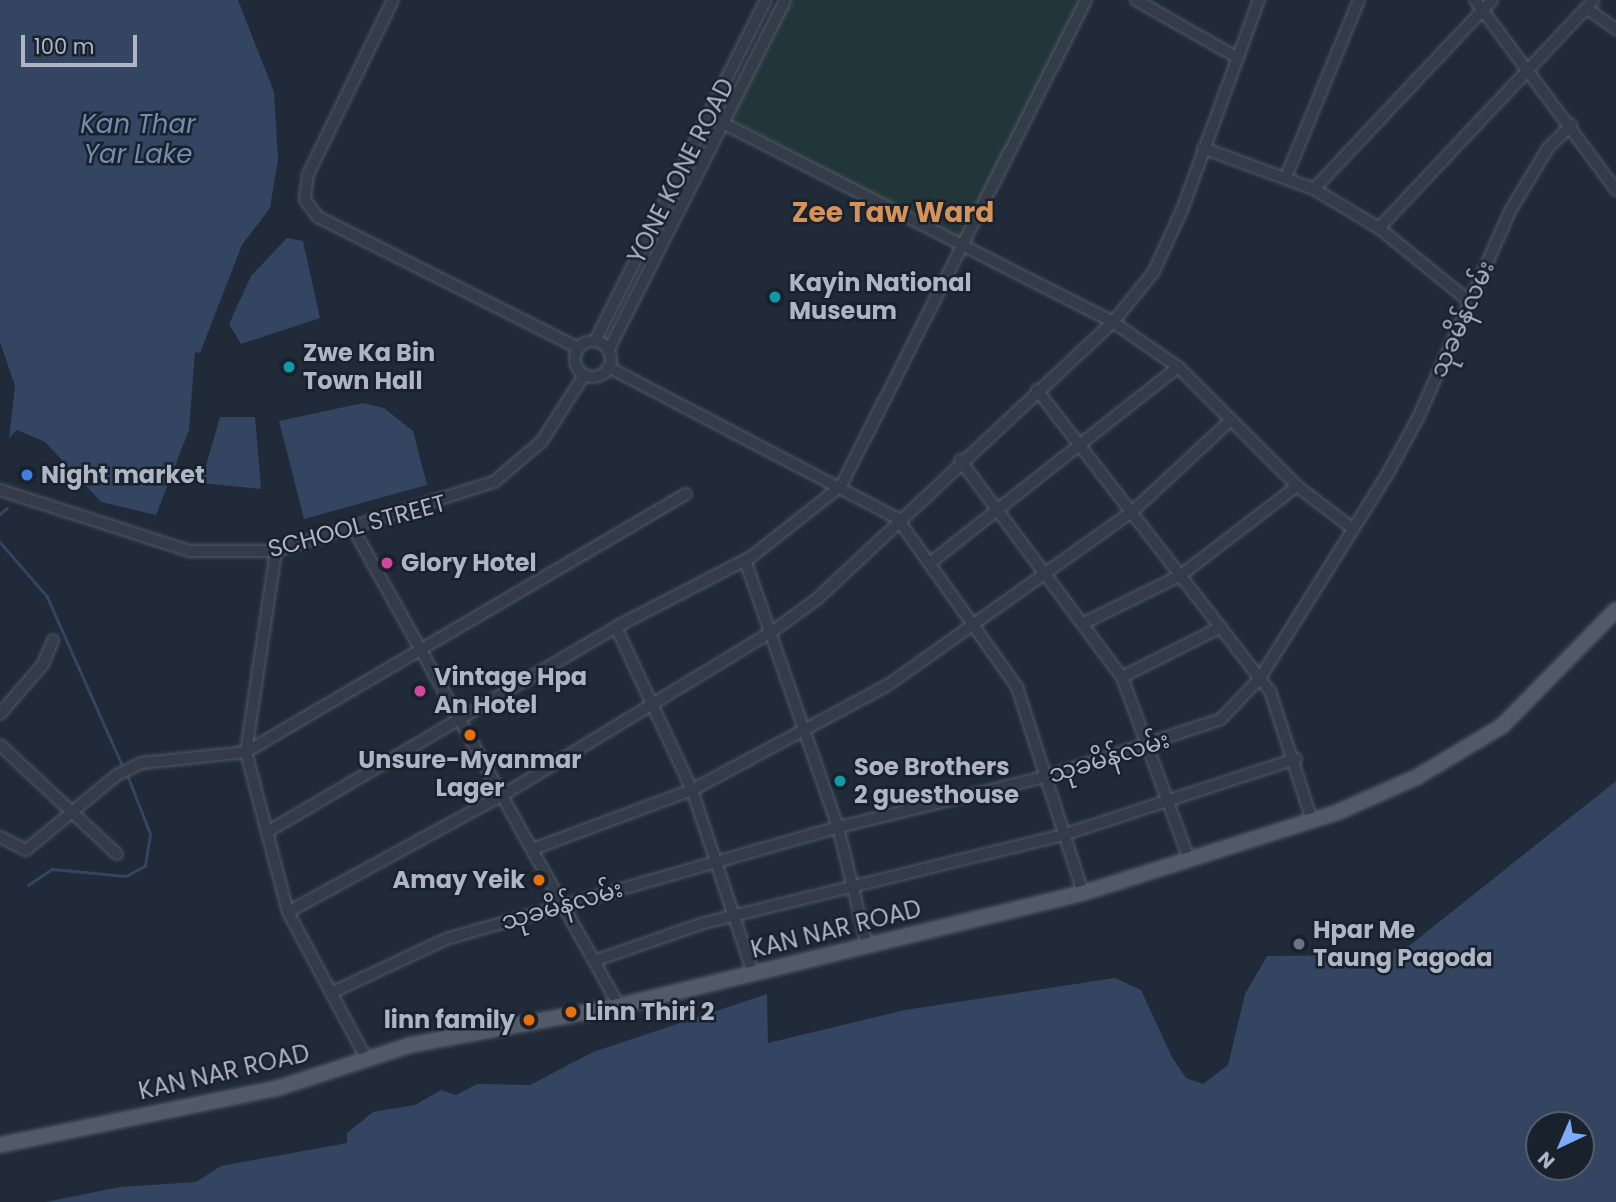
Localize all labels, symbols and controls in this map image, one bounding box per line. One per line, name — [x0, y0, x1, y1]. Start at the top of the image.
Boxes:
scale bar — [24, 21, 140, 65]
text: 100 m — [34, 32, 94, 61]
street label: YONE KONE ROAD — [622, 74, 740, 268]
water label: Kan Thar Yar Lake — [80, 109, 196, 170]
district label: Zee Taw Ward — [792, 196, 994, 230]
street label: သုခမိန်လမ်း — [1423, 256, 1501, 382]
place label: Kayin National Museum — [789, 269, 972, 325]
marker: Kayin National Museum — [767, 289, 783, 305]
place label: Zwe Ka Bin Town Hall — [303, 339, 435, 395]
marker: Zwe Ka Bin Town Hall — [281, 359, 297, 375]
place label: Night market — [41, 461, 205, 489]
marker: Night market — [19, 467, 35, 483]
street label: SCHOOL STREET — [265, 488, 449, 564]
place label: Glory Hotel — [401, 549, 537, 577]
marker: Glory Hotel — [379, 555, 395, 571]
place label: Vintage Hpa An Hotel — [434, 663, 587, 719]
marker: Vintage Hpa An Hotel — [412, 683, 428, 699]
street label: သုခမိန်လမ်း — [1045, 725, 1173, 789]
marker: Unsure-Myanmar Lager — [462, 727, 478, 743]
place label: Unsure-Myanmar Lager — [358, 746, 582, 802]
place label: Soe Brothers 2 guesthouse — [854, 753, 1019, 809]
marker: Soe Brothers 2 guesthouse — [832, 773, 848, 789]
place label: Amay Yeik — [393, 866, 525, 894]
marker: Amay Yeik — [531, 872, 547, 888]
street label: သုခမိန်လမ်း — [498, 874, 626, 936]
street label: KAN NAR ROAD — [748, 894, 924, 964]
place label: Hpar Me Taung Pagoda — [1313, 916, 1493, 972]
marker: Hpar Me Taung Pagoda — [1291, 936, 1307, 952]
place label: Linn Thiri 2 — [585, 998, 715, 1026]
marker: Linn Thiri 2 — [563, 1004, 579, 1020]
place label: linn family — [384, 1006, 515, 1034]
marker: linn family — [521, 1012, 537, 1028]
street label: KAN NAR ROAD — [136, 1038, 312, 1106]
north arrow — [1525, 1111, 1595, 1181]
text: N — [1532, 1145, 1561, 1175]

